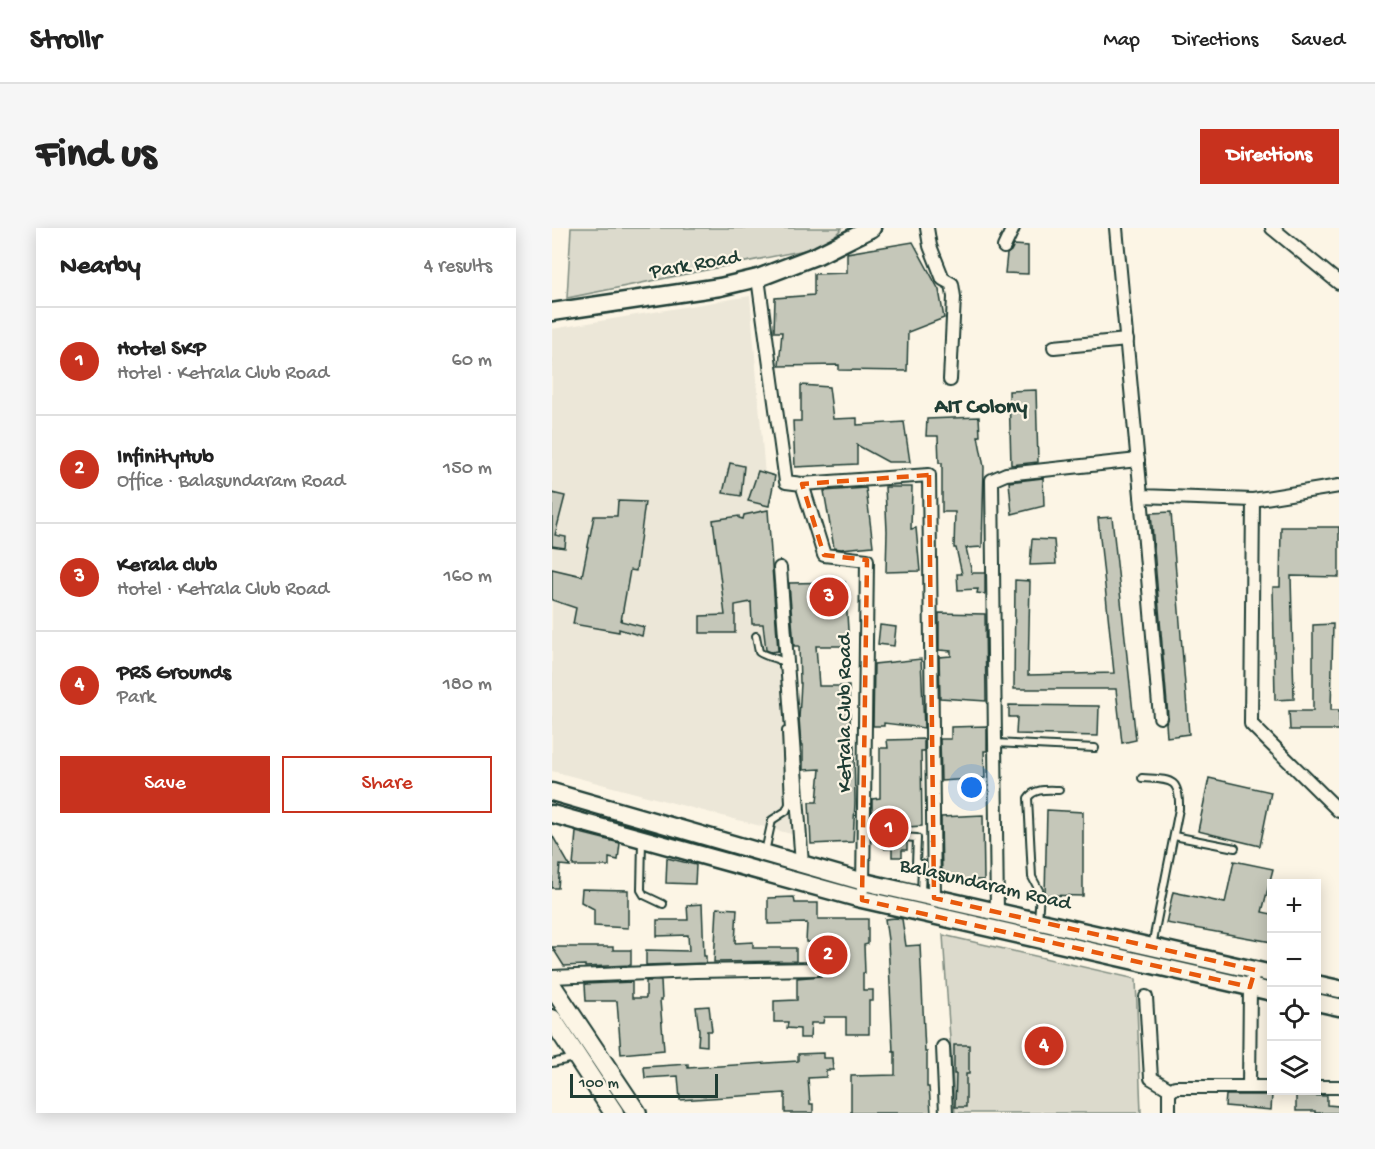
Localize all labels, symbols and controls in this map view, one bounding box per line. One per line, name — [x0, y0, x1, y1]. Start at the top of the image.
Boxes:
text: Strollr — [30, 25, 101, 58]
text: Map — [1103, 29, 1140, 54]
text: Directions — [1173, 29, 1258, 54]
text: Saved — [1291, 29, 1345, 54]
button: Directions — [1200, 129, 1339, 184]
text: Find us — [36, 132, 156, 181]
street label: Park Road — [647, 246, 744, 286]
text: Nearby — [60, 252, 141, 283]
text: 4 results — [424, 256, 492, 279]
text: Hotel SKP — [117, 337, 206, 363]
text: 1 — [75, 350, 84, 373]
text: 60 m — [452, 350, 492, 373]
text: Hotel · Ketrala Club Road — [117, 363, 329, 386]
district label: AIT Colony — [934, 395, 1028, 421]
text: InfinityHub — [117, 445, 214, 471]
text: 2 — [75, 458, 84, 481]
text: 150 m — [443, 458, 492, 481]
text: Office · Balasundaram Road — [117, 471, 345, 494]
text: Kerala club — [117, 553, 217, 579]
text: 3 — [74, 566, 85, 589]
text: 160 m — [443, 566, 492, 589]
pin: 3 — [810, 574, 848, 620]
text: Hotel · Ketrala Club Road — [117, 579, 329, 602]
street label: Ketrala Club Road — [834, 632, 859, 793]
text: PRS Grounds — [117, 661, 231, 687]
text: 4 — [75, 674, 84, 697]
text: 180 m — [443, 674, 492, 697]
text: Park — [117, 687, 155, 710]
button: Save — [60, 756, 270, 813]
button: Share — [282, 756, 492, 813]
your location — [957, 773, 986, 802]
pin: 1 — [870, 806, 908, 850]
street label: Balasundaram Road — [896, 854, 1075, 918]
map controls — [1267, 879, 1321, 1095]
button: + — [1267, 879, 1321, 933]
pin: 2 — [808, 932, 848, 978]
button: − — [1267, 933, 1321, 987]
button: locate — [1267, 987, 1321, 1041]
pin: 4 — [1024, 1024, 1064, 1068]
button: layers — [1267, 1041, 1321, 1095]
scale bar — [570, 1071, 718, 1098]
text: 100 m — [579, 1075, 619, 1094]

